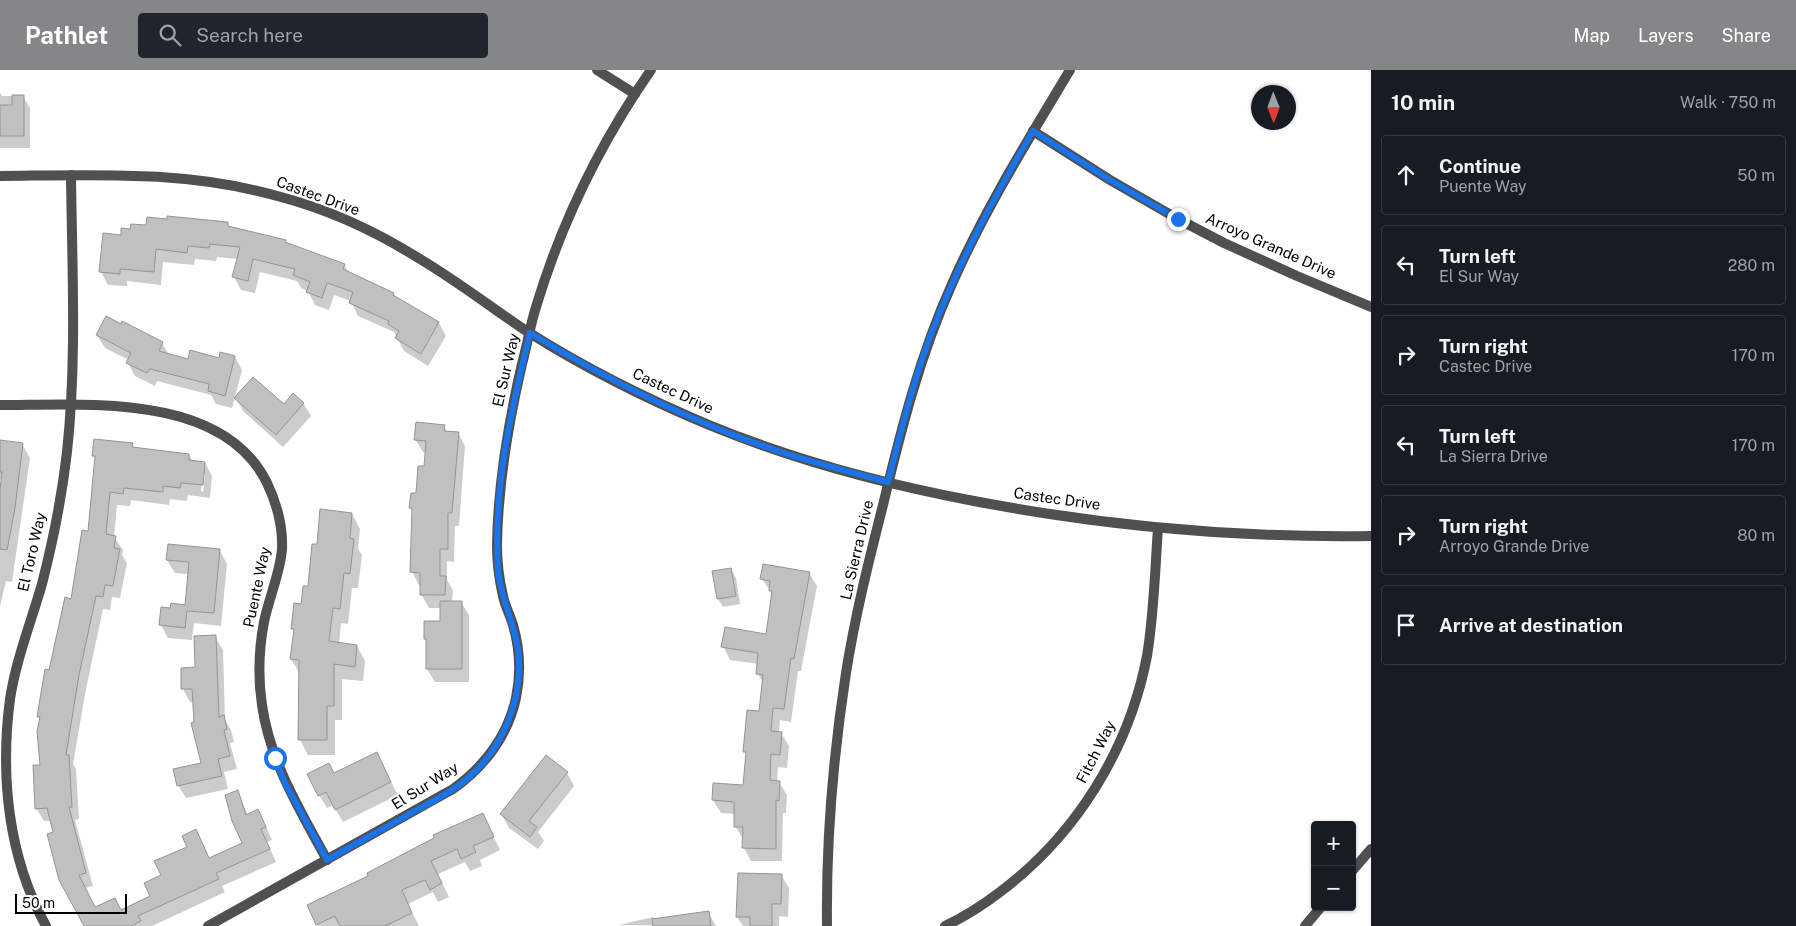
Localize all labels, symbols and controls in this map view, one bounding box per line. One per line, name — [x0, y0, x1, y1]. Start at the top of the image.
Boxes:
search box — [138, 13, 488, 58]
text: Pathlet — [25, 21, 108, 49]
icon: search — [156, 21, 184, 49]
text: Search here — [196, 24, 303, 46]
text: Map — [1574, 25, 1610, 46]
text: Layers — [1638, 25, 1694, 46]
text: Share — [1722, 25, 1771, 46]
north arrow — [1251, 85, 1296, 130]
text: 10 min — [1391, 90, 1455, 115]
text: Walk · 750 m — [1680, 93, 1776, 112]
text: Continue — [1439, 155, 1521, 177]
icon: ahead — [1392, 161, 1420, 189]
text: 50 m — [1737, 166, 1775, 185]
street label: Castec Drive — [274, 173, 362, 218]
text: Puente Way — [1439, 177, 1527, 196]
route end — [1167, 208, 1190, 231]
street label: Arroyo Grande Drive — [1203, 209, 1339, 282]
text: Turn left — [1439, 245, 1516, 267]
icon: left — [1392, 251, 1420, 279]
text: 280 m — [1728, 256, 1775, 275]
text: El Sur Way — [1439, 267, 1519, 286]
street label: El Sur Way — [489, 331, 522, 408]
text: Turn right — [1439, 335, 1528, 357]
icon: right — [1392, 341, 1420, 369]
text: 170 m — [1732, 346, 1775, 365]
text: Castec Drive — [1439, 357, 1532, 376]
street label: Castec Drive — [630, 364, 716, 417]
text: Turn left — [1439, 425, 1516, 447]
icon: left — [1392, 431, 1420, 459]
text: 170 m — [1732, 436, 1775, 455]
text: La Sierra Drive — [1439, 447, 1548, 466]
street label: Castec Drive — [1013, 484, 1102, 513]
street label: La Sierra Drive — [837, 498, 876, 601]
street label: El Toro Way — [14, 511, 49, 593]
text: Turn right — [1439, 515, 1528, 537]
icon: right — [1392, 521, 1420, 549]
text: 80 m — [1737, 526, 1775, 545]
text: Arroyo Grande Drive — [1439, 537, 1589, 556]
street label: Puente Way — [240, 545, 273, 629]
icon: arrive — [1392, 611, 1420, 639]
text: Arrive at destination — [1439, 614, 1623, 636]
street label: Fitch Way — [1073, 718, 1119, 786]
route start — [264, 747, 287, 770]
street label: El Sur Way — [388, 758, 461, 813]
map controls — [1311, 821, 1356, 911]
button: + — [1311, 821, 1356, 866]
button: − — [1311, 866, 1356, 911]
scale bar — [15, 891, 128, 914]
text: 50 m — [22, 895, 55, 911]

